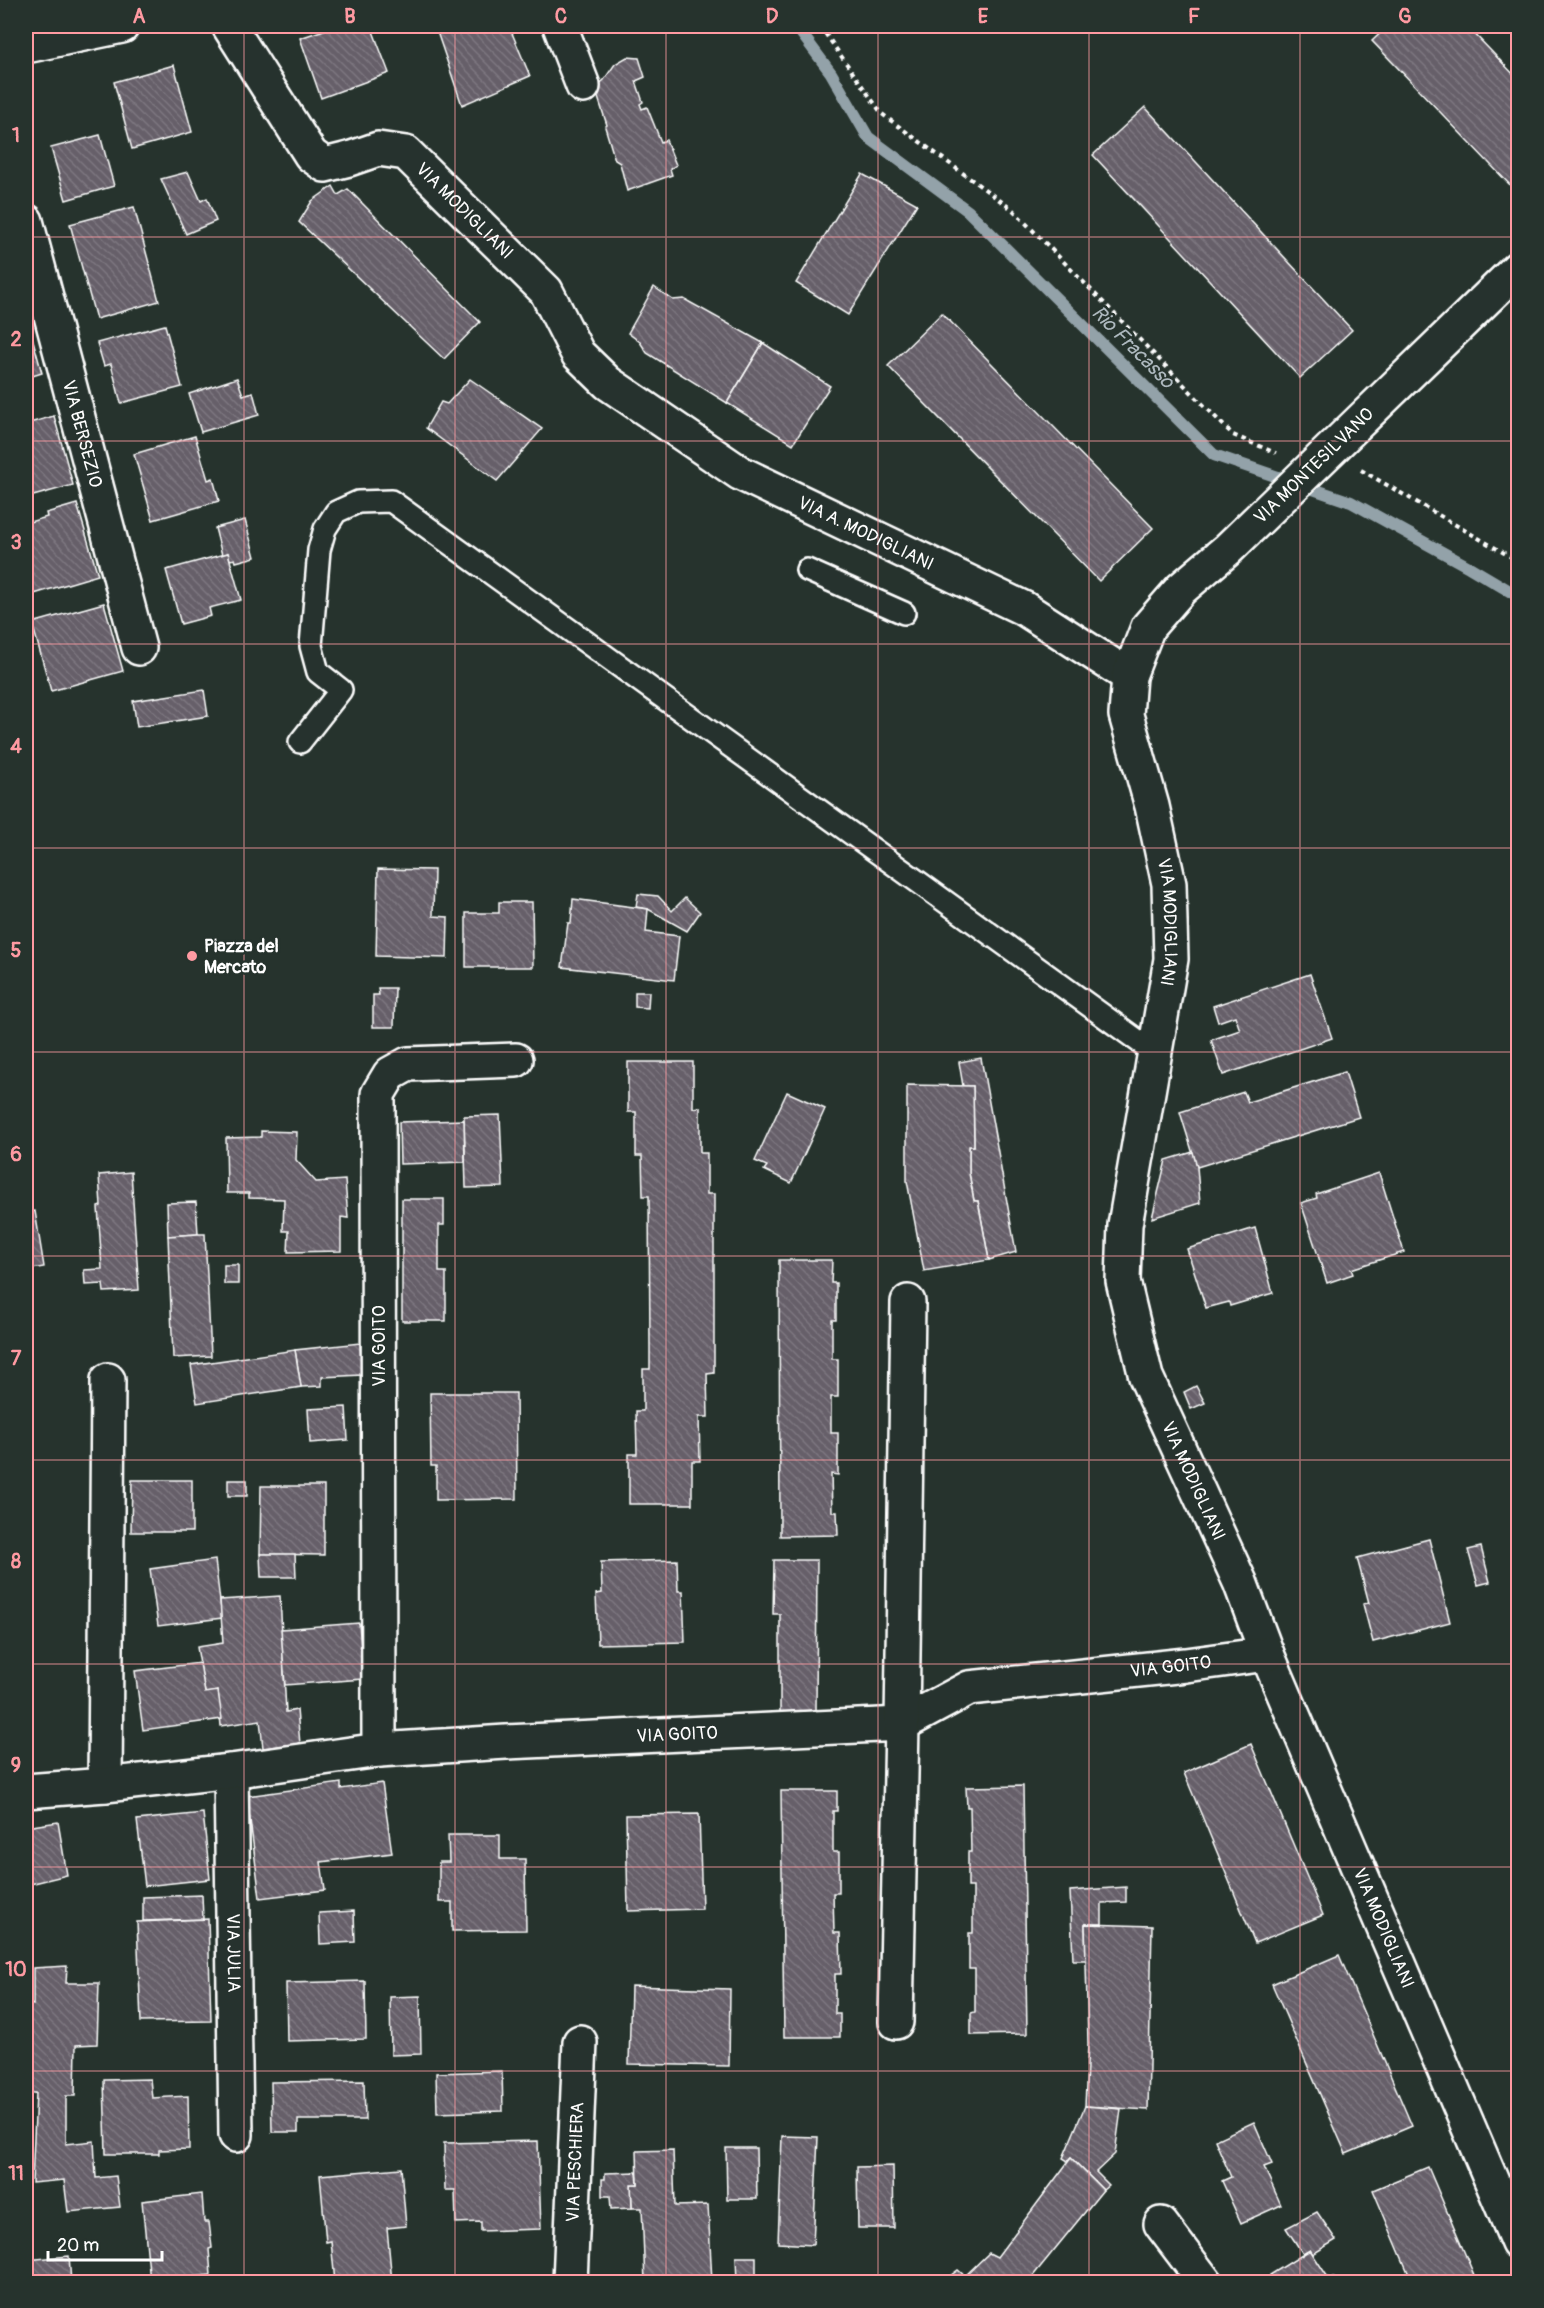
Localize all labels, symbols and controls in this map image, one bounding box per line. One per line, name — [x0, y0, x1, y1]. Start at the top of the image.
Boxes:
text: A — [133, 4, 146, 29]
text: B — [344, 4, 356, 29]
text: C — [555, 4, 567, 29]
text: D — [766, 4, 779, 29]
text: E — [978, 4, 989, 29]
text: F — [1188, 4, 1200, 29]
text: G — [1398, 4, 1412, 29]
text: 1 — [12, 123, 20, 148]
street label: VIA MODIGLIANI — [411, 157, 518, 264]
water label: Rio Fracasso — [1086, 300, 1180, 394]
text: 2 — [10, 327, 22, 352]
street label: VIA BERSEZIO — [57, 377, 107, 490]
street label: VIA MONTESILVANO — [1249, 403, 1379, 529]
street label: VIA A. MODIGLIANI — [794, 491, 938, 575]
text: 3 — [10, 530, 22, 555]
text: 4 — [10, 734, 22, 759]
street label: VIA MODIGLIANI — [1152, 856, 1183, 988]
place label: Piazza del Mercato — [204, 935, 279, 979]
text: 5 — [11, 938, 22, 963]
marker: Piazza del Mercato — [185, 949, 199, 963]
text: 6 — [10, 1142, 22, 1167]
street label: VIA GOITO — [368, 1305, 391, 1387]
text: 7 — [11, 1346, 22, 1371]
street label: VIA MODIGLIANI — [1156, 1418, 1231, 1544]
text: 8 — [11, 1549, 21, 1574]
street label: VIA GOITO — [1129, 1650, 1213, 1682]
street label: VIA GOITO — [636, 1721, 718, 1748]
text: 9 — [11, 1753, 21, 1778]
street label: VIA MODIGLIANI — [1348, 1864, 1420, 1992]
street label: VIA JULIA — [221, 1913, 246, 1993]
text: 10 — [5, 1957, 27, 1982]
street label: VIA PESCHIERA — [561, 2101, 589, 2223]
text: 11 — [8, 2161, 24, 2186]
scale bar — [48, 2224, 162, 2262]
text: 20 m — [57, 2234, 99, 2257]

